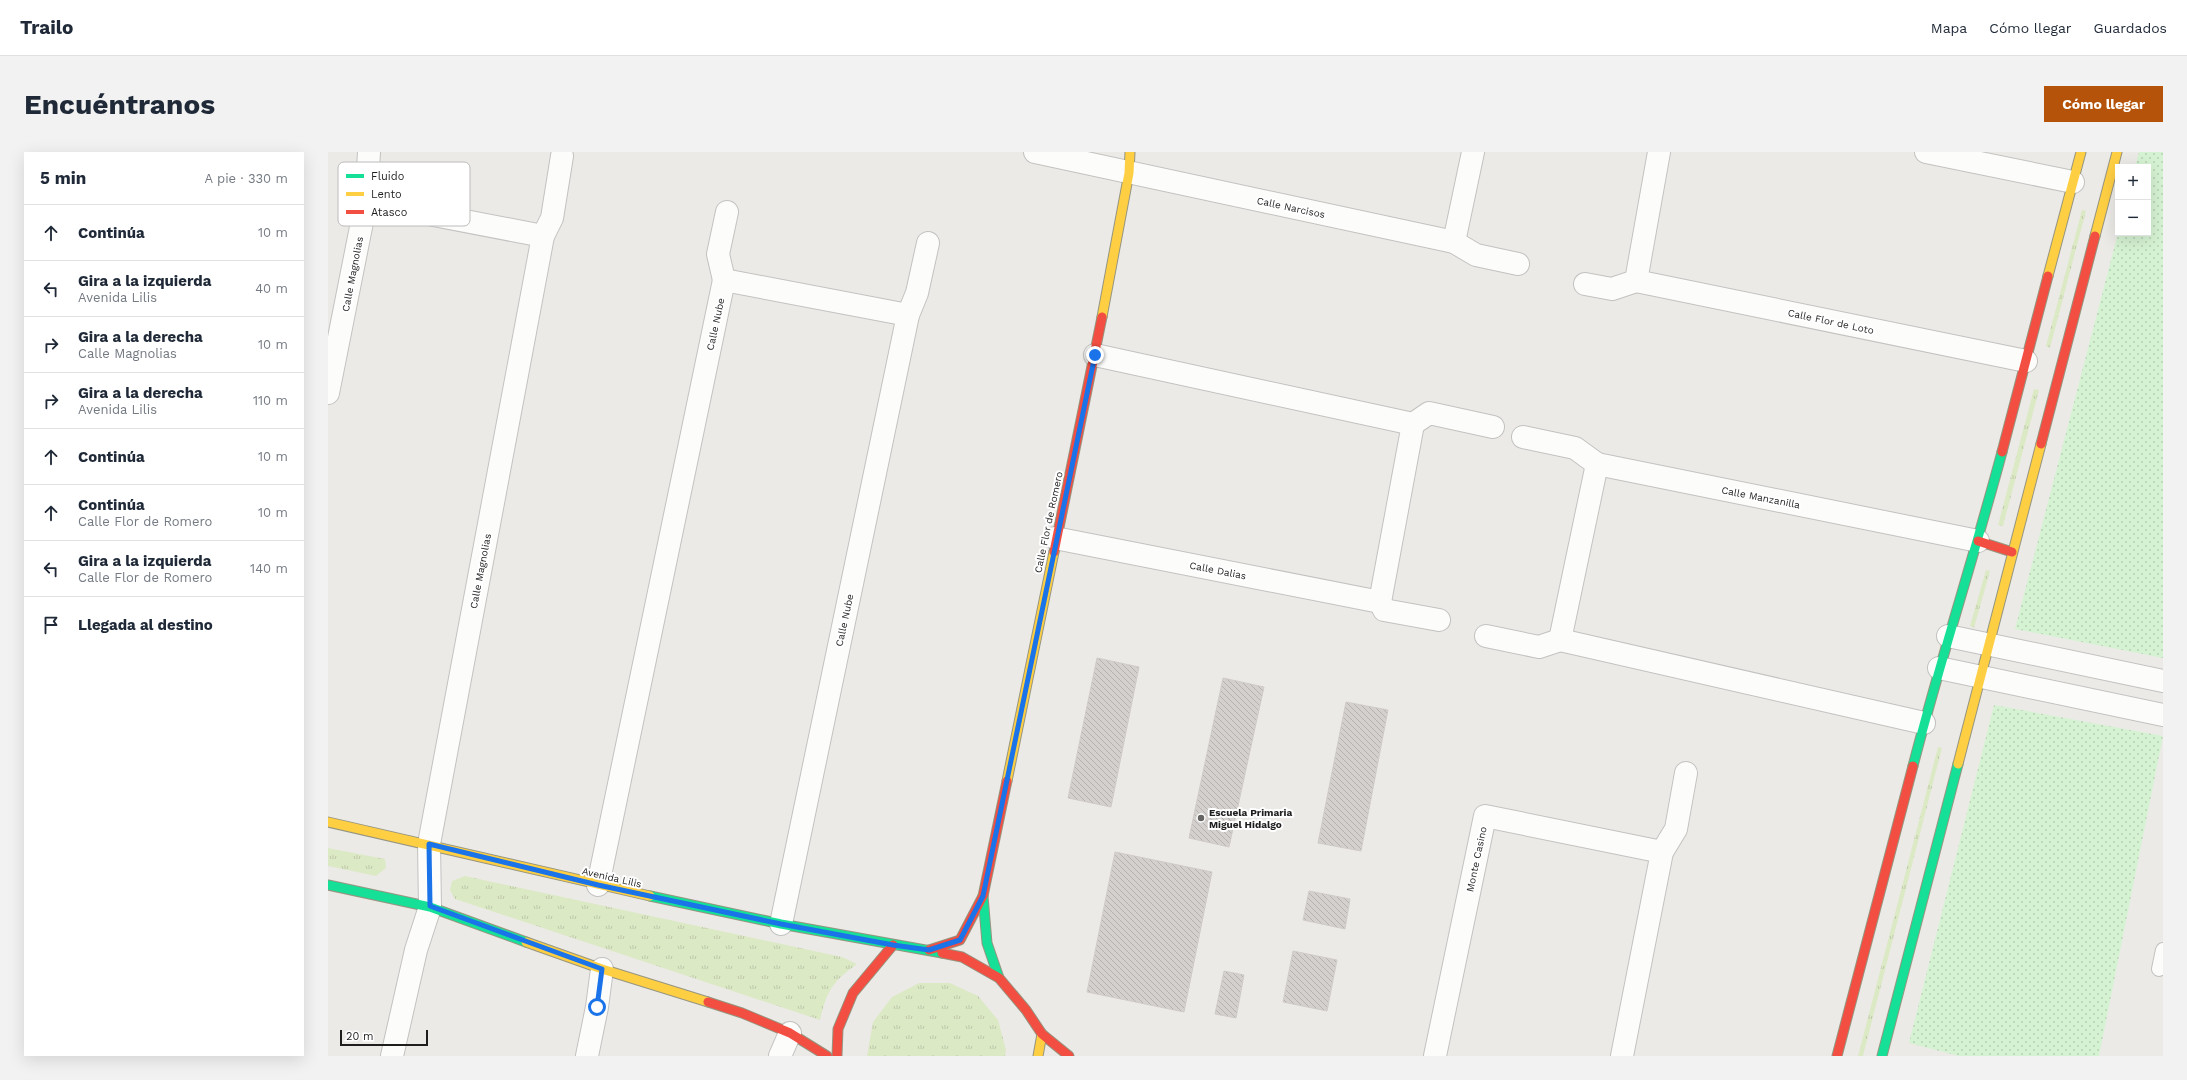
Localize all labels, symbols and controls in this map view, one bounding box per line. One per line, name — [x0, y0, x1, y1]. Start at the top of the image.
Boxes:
text: Trailo — [20, 16, 73, 39]
text: Mapa — [1931, 20, 1967, 36]
text: Cómo llegar — [1989, 20, 2072, 36]
text: Guardados — [2094, 20, 2167, 36]
button: Cómo llegar — [2044, 86, 2163, 122]
text: Encuéntranos — [24, 88, 215, 121]
legend — [338, 162, 470, 226]
map controls — [2115, 164, 2151, 236]
button: + — [2115, 164, 2151, 200]
text: 5 min — [40, 168, 86, 188]
text: Fluido — [371, 170, 404, 183]
text: A pie · 330 m — [205, 171, 288, 186]
text: Lento — [371, 188, 402, 201]
street label: Calle Narcisos — [1256, 195, 1326, 220]
button: − — [2115, 200, 2151, 236]
text: Atasco — [371, 206, 407, 219]
icon: ahead — [40, 222, 62, 244]
text: Continúa — [78, 224, 145, 242]
text: 10 m — [258, 225, 288, 240]
street label: Calle Magnolias — [340, 236, 365, 313]
text: Gira a la izquierda — [78, 272, 211, 290]
icon: left — [40, 278, 62, 300]
text: 40 m — [255, 281, 288, 296]
text: Avenida Lilis — [78, 290, 157, 305]
street label: Calle Nube — [705, 297, 726, 351]
street label: Calle Flor de Loto — [1787, 307, 1875, 336]
text: Gira a la derecha — [78, 328, 203, 346]
icon: right — [40, 334, 62, 356]
text: 10 m — [258, 337, 288, 352]
text: Calle Magnolias — [78, 346, 177, 361]
route end — [1086, 346, 1104, 364]
text: Gira a la derecha — [78, 384, 203, 402]
icon: right — [40, 390, 62, 412]
text: 110 m — [253, 393, 288, 408]
text: Avenida Lilis — [78, 402, 157, 417]
icon: ahead — [40, 446, 62, 468]
text: Continúa — [78, 448, 145, 466]
text: 10 m — [258, 449, 288, 464]
street label: Calle Flor de Romero — [1032, 470, 1065, 574]
street label: Calle Manzanilla — [1721, 484, 1801, 511]
text: Continúa — [78, 496, 145, 514]
icon: ahead — [40, 502, 62, 524]
text: 10 m — [258, 505, 288, 520]
text: Calle Flor de Romero — [78, 514, 212, 529]
street label: Calle Magnolias — [468, 533, 493, 610]
text: Gira a la izquierda — [78, 552, 211, 570]
icon: left — [40, 558, 62, 580]
street label: Calle Dalias — [1189, 560, 1247, 581]
text: 140 m — [250, 561, 288, 576]
text: Calle Flor de Romero — [78, 570, 212, 585]
street label: Calle Nube — [834, 593, 855, 647]
icon: arrive — [40, 614, 62, 636]
text: Llegada al destino — [78, 616, 213, 634]
place label: Escuela Primaria Miguel Hidalgo — [1209, 807, 1292, 830]
marker: Escuela Primaria Miguel Hidalgo — [1196, 813, 1206, 823]
street label: Monte Casino — [1464, 825, 1489, 893]
street label: Avenida Lilis — [581, 865, 643, 890]
route start — [588, 998, 606, 1016]
scale bar — [340, 1028, 428, 1047]
text: 20 m — [346, 1030, 374, 1043]

